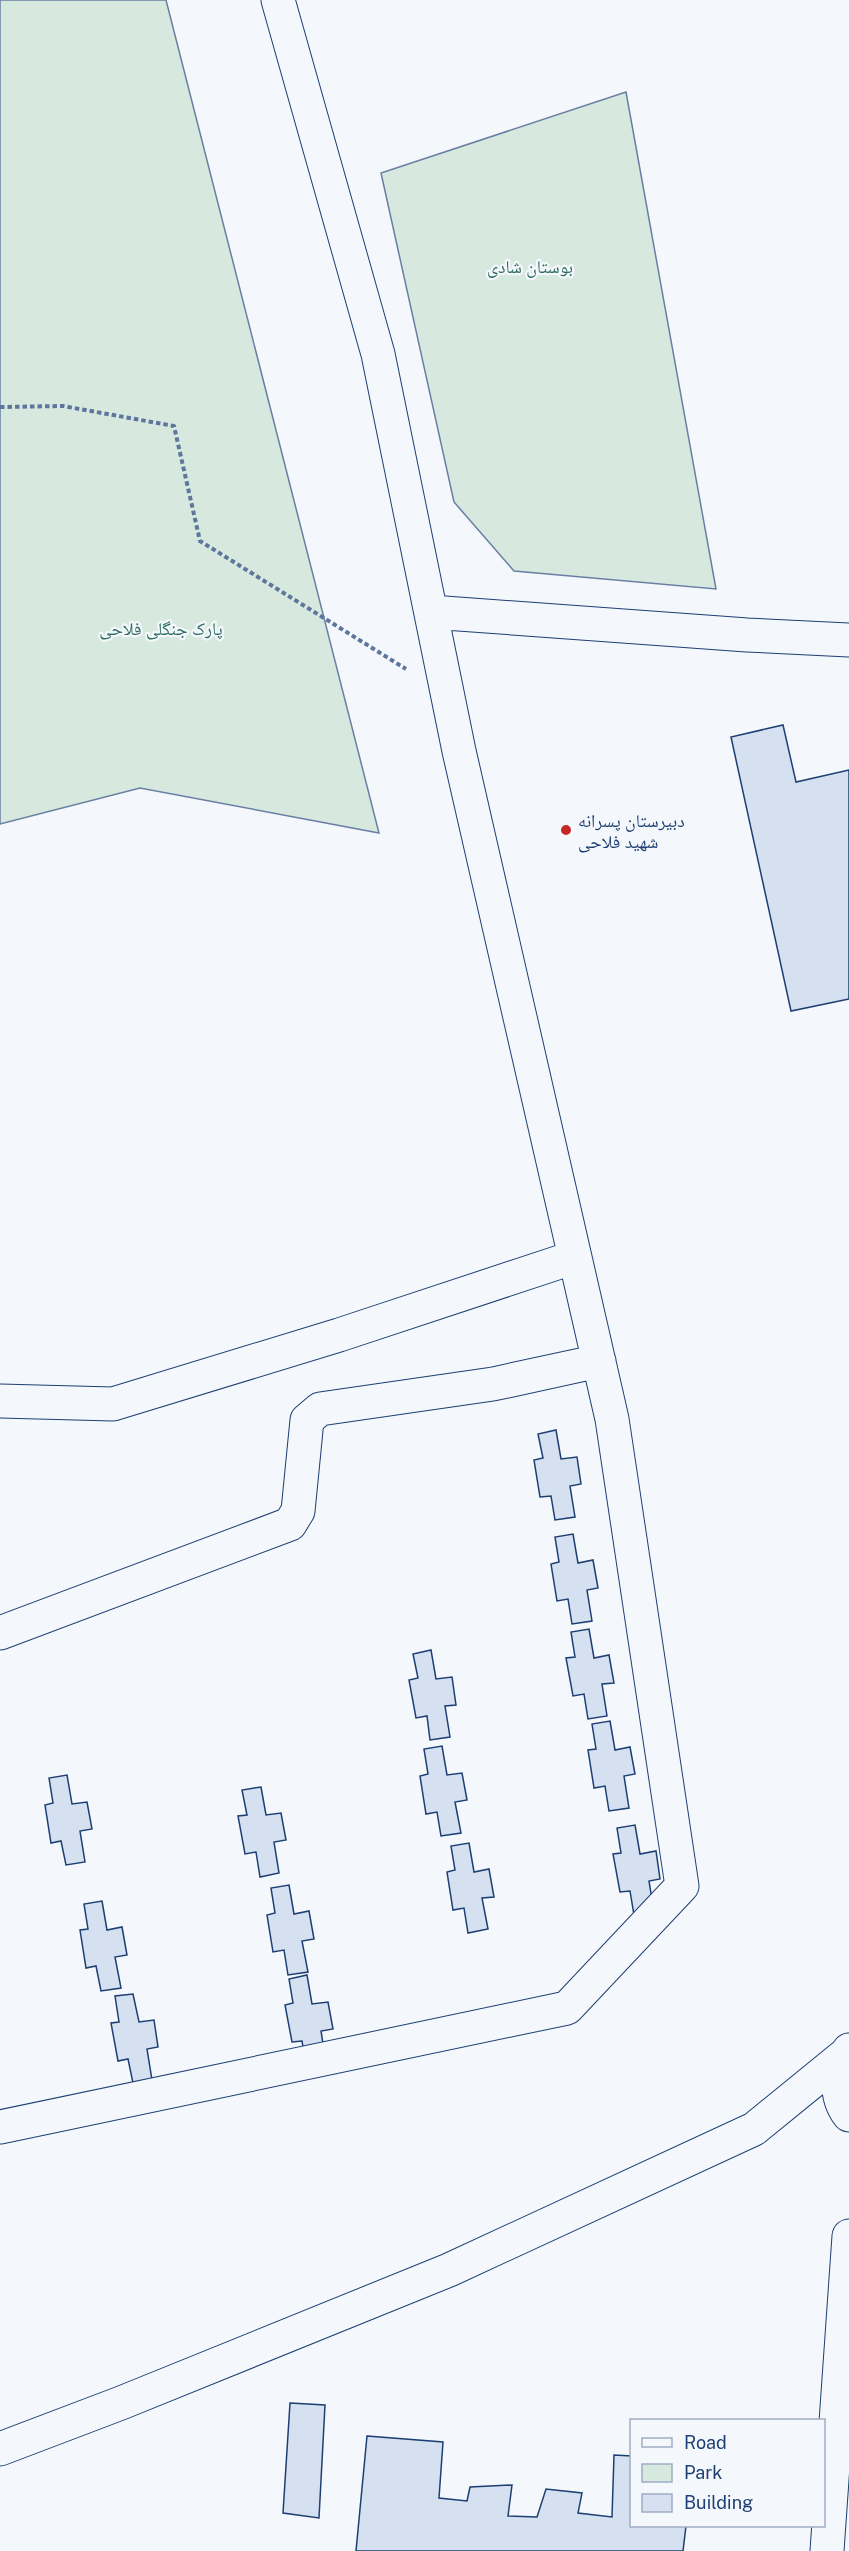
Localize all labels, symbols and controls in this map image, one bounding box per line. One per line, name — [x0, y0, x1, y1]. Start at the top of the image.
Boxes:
park label: بوستان شادی — [487, 256, 573, 278]
park label: پارک جنگلی فلاحی — [99, 618, 223, 640]
place label: دبیرستان پسرانه شهید فلاحی — [578, 810, 685, 853]
marker: دبیرستان پسرانه شهید فلاحی — [559, 823, 573, 837]
legend — [630, 2419, 825, 2527]
text: Road — [684, 2432, 727, 2453]
text: Park — [684, 2462, 722, 2483]
text: Building — [684, 2492, 753, 2513]

